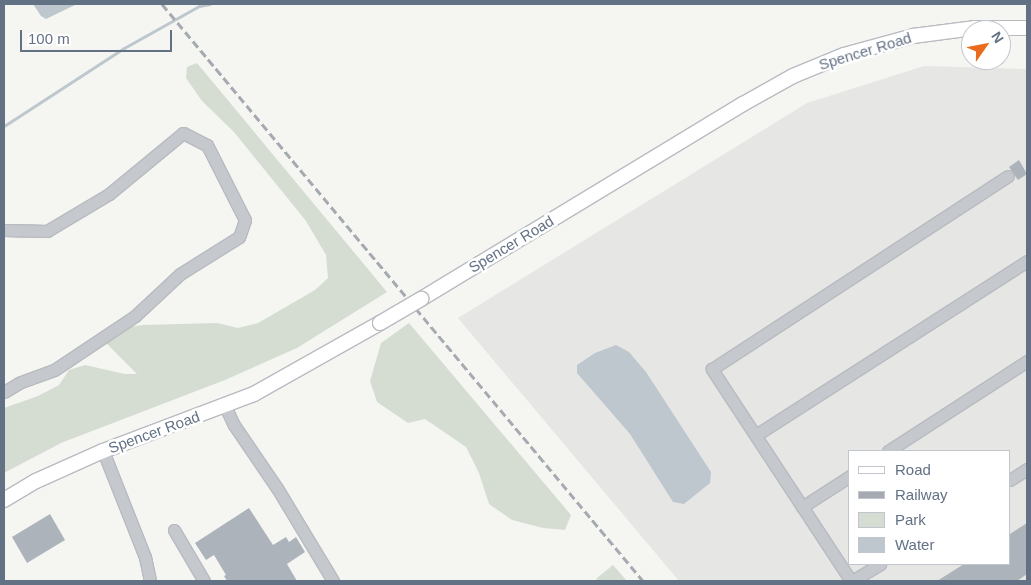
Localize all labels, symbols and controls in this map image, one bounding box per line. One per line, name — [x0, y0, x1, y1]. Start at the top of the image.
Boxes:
scale bar — [22, 20, 175, 52]
north arrow — [961, 20, 1011, 70]
street label: Spencer Road — [817, 28, 913, 74]
text: N — [988, 29, 1007, 46]
text: 100 m — [28, 30, 70, 47]
street label: Spencer Road — [465, 212, 557, 276]
street label: Spencer Road — [106, 407, 202, 457]
legend — [848, 450, 1011, 565]
text: Road — [895, 461, 931, 478]
text: Railway — [895, 486, 948, 503]
text: Park — [895, 511, 926, 528]
text: Water — [895, 536, 934, 553]

